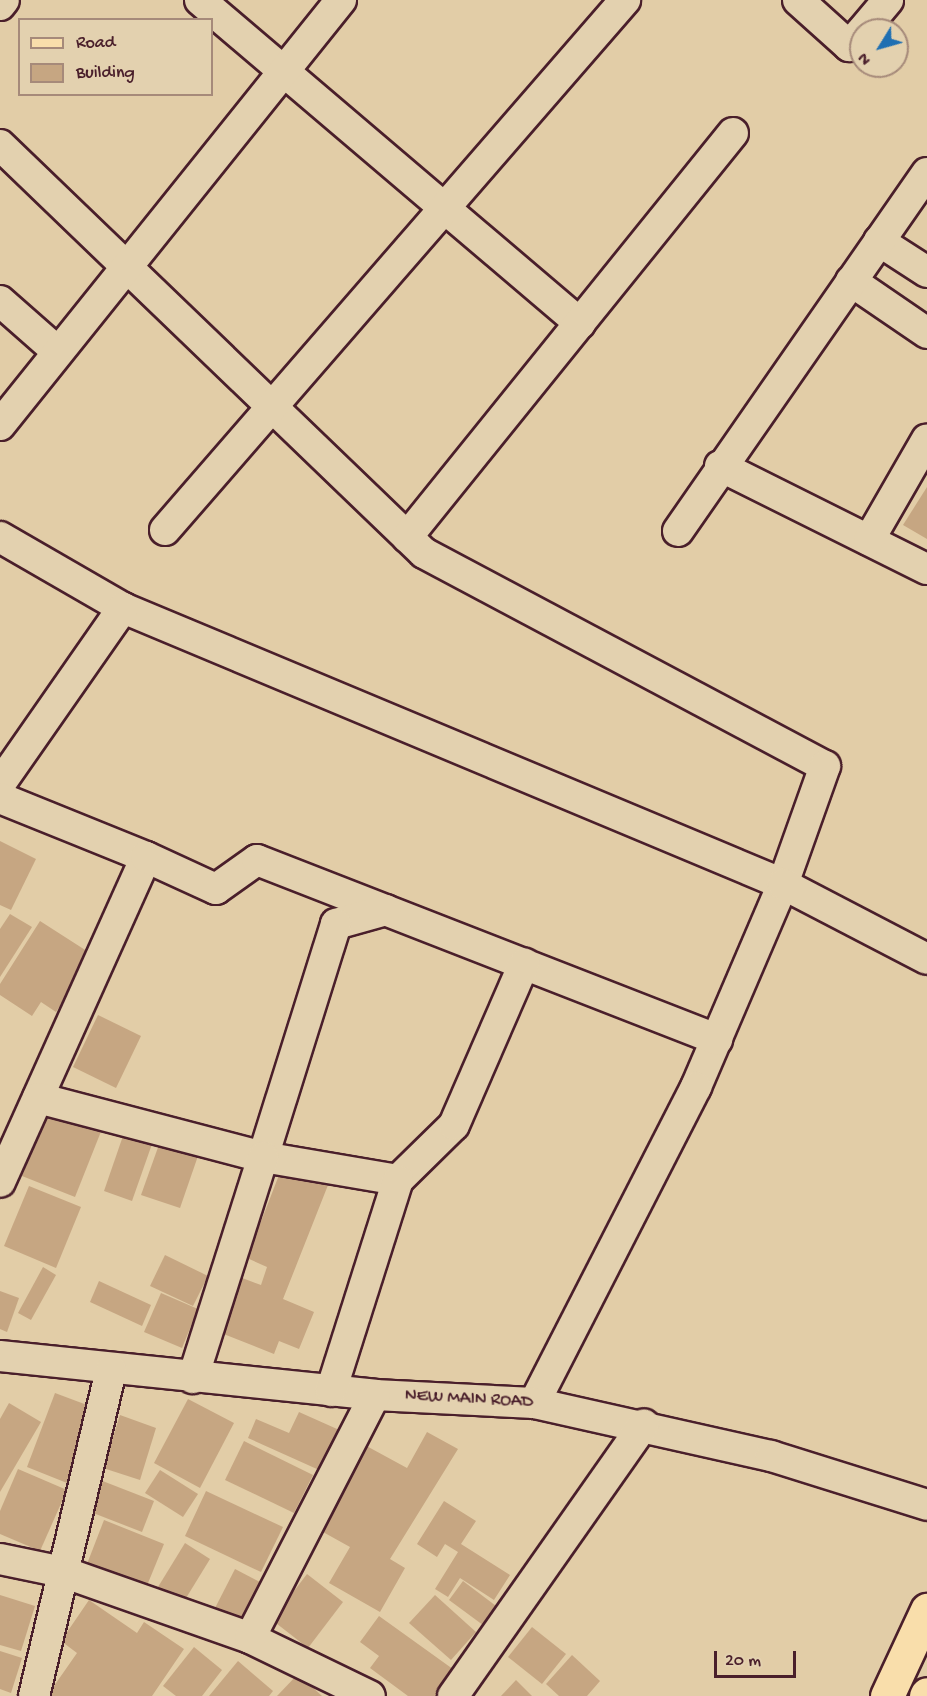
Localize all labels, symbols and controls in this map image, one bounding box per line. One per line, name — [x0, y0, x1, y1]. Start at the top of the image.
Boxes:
legend — [18, 18, 213, 96]
north arrow — [849, 18, 909, 78]
text: Road — [76, 33, 115, 54]
text: N — [855, 48, 877, 68]
text: Building — [76, 63, 135, 84]
street label: NEW MAIN ROAD — [404, 1386, 534, 1414]
scale bar — [717, 1639, 800, 1677]
text: 20 m — [725, 1651, 761, 1672]

